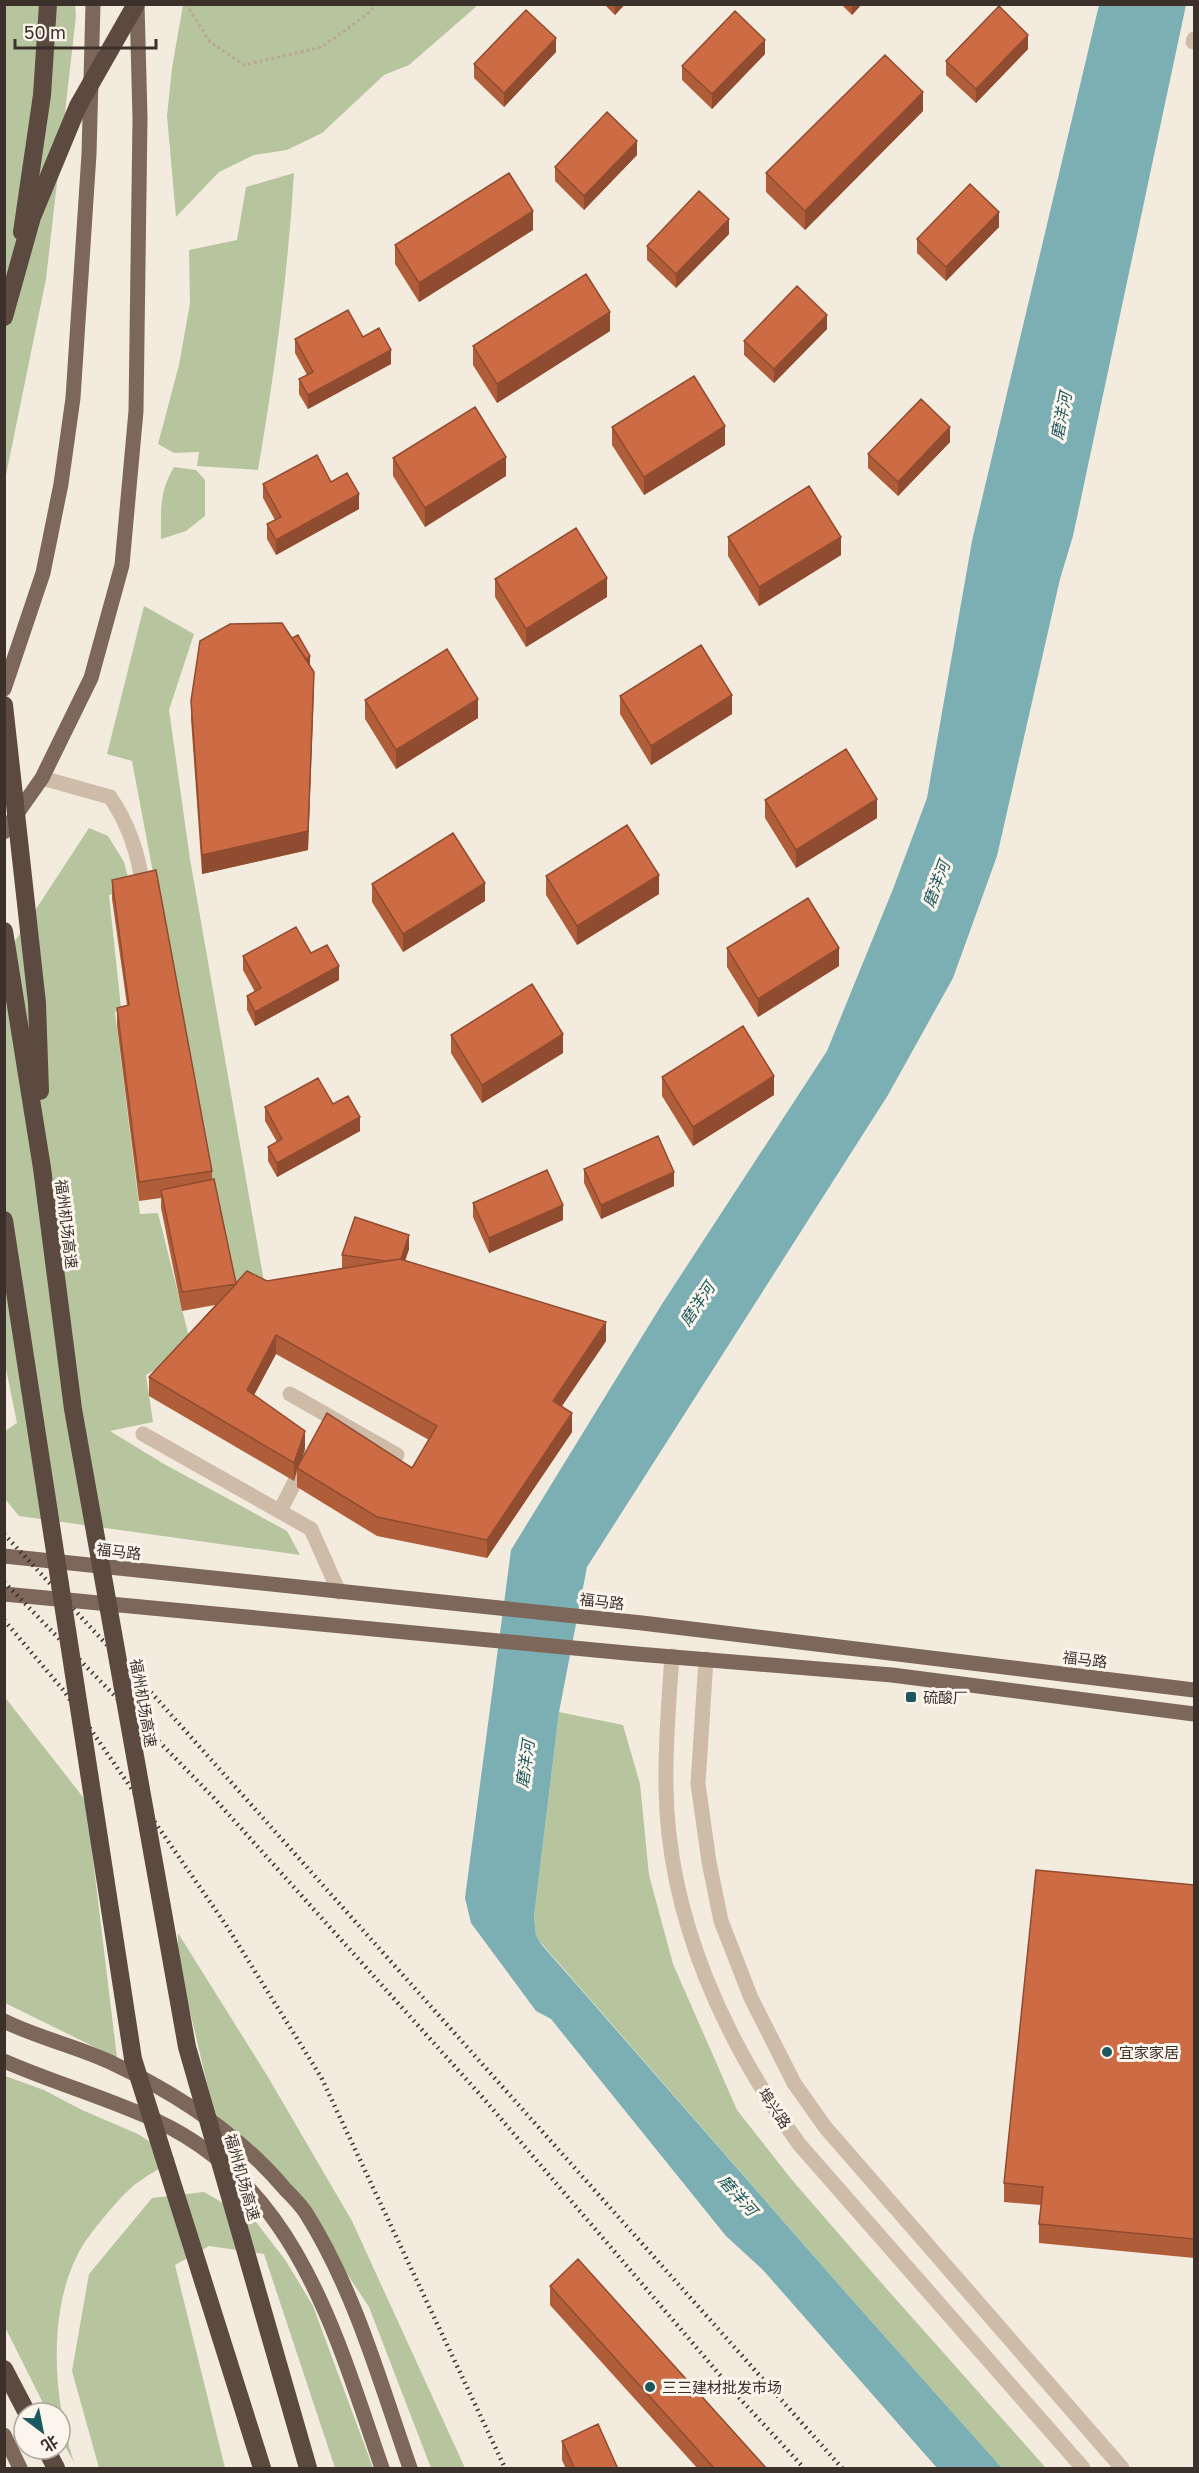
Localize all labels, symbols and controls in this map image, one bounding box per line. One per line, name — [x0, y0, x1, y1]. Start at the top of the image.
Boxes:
scale bar — [15, 12, 156, 50]
text: 50 m — [24, 21, 66, 43]
water label: 磨洋河 — [1047, 388, 1076, 441]
water label: 磨洋河 — [918, 855, 955, 910]
street label: 福州机场高速 — [53, 1178, 81, 1270]
water label: 磨洋河 — [675, 1276, 720, 1329]
street label: 福马路 — [96, 1540, 142, 1562]
street label: 福马路 — [579, 1590, 625, 1612]
street label: 福马路 — [1062, 1647, 1108, 1671]
street label: 福州机场高速 — [127, 1657, 161, 1749]
place label: 硫酸厂 — [923, 1688, 968, 1706]
marker: 硫酸厂 — [904, 1690, 918, 1704]
water label: 磨洋河 — [512, 1736, 539, 1789]
place label: 宜家家居 — [1119, 2043, 1179, 2061]
marker: 宜家家居 — [1100, 2045, 1114, 2059]
street label: 埠兴路 — [755, 2084, 795, 2132]
street label: 福州机场高速 — [222, 2131, 264, 2223]
water label: 磨洋河 — [715, 2170, 763, 2222]
place label: 三三建材批发市场 — [662, 2378, 782, 2396]
marker: 三三建材批发市场 — [643, 2380, 657, 2394]
north arrow — [12, 2401, 72, 2461]
text: 北 — [38, 2431, 62, 2456]

